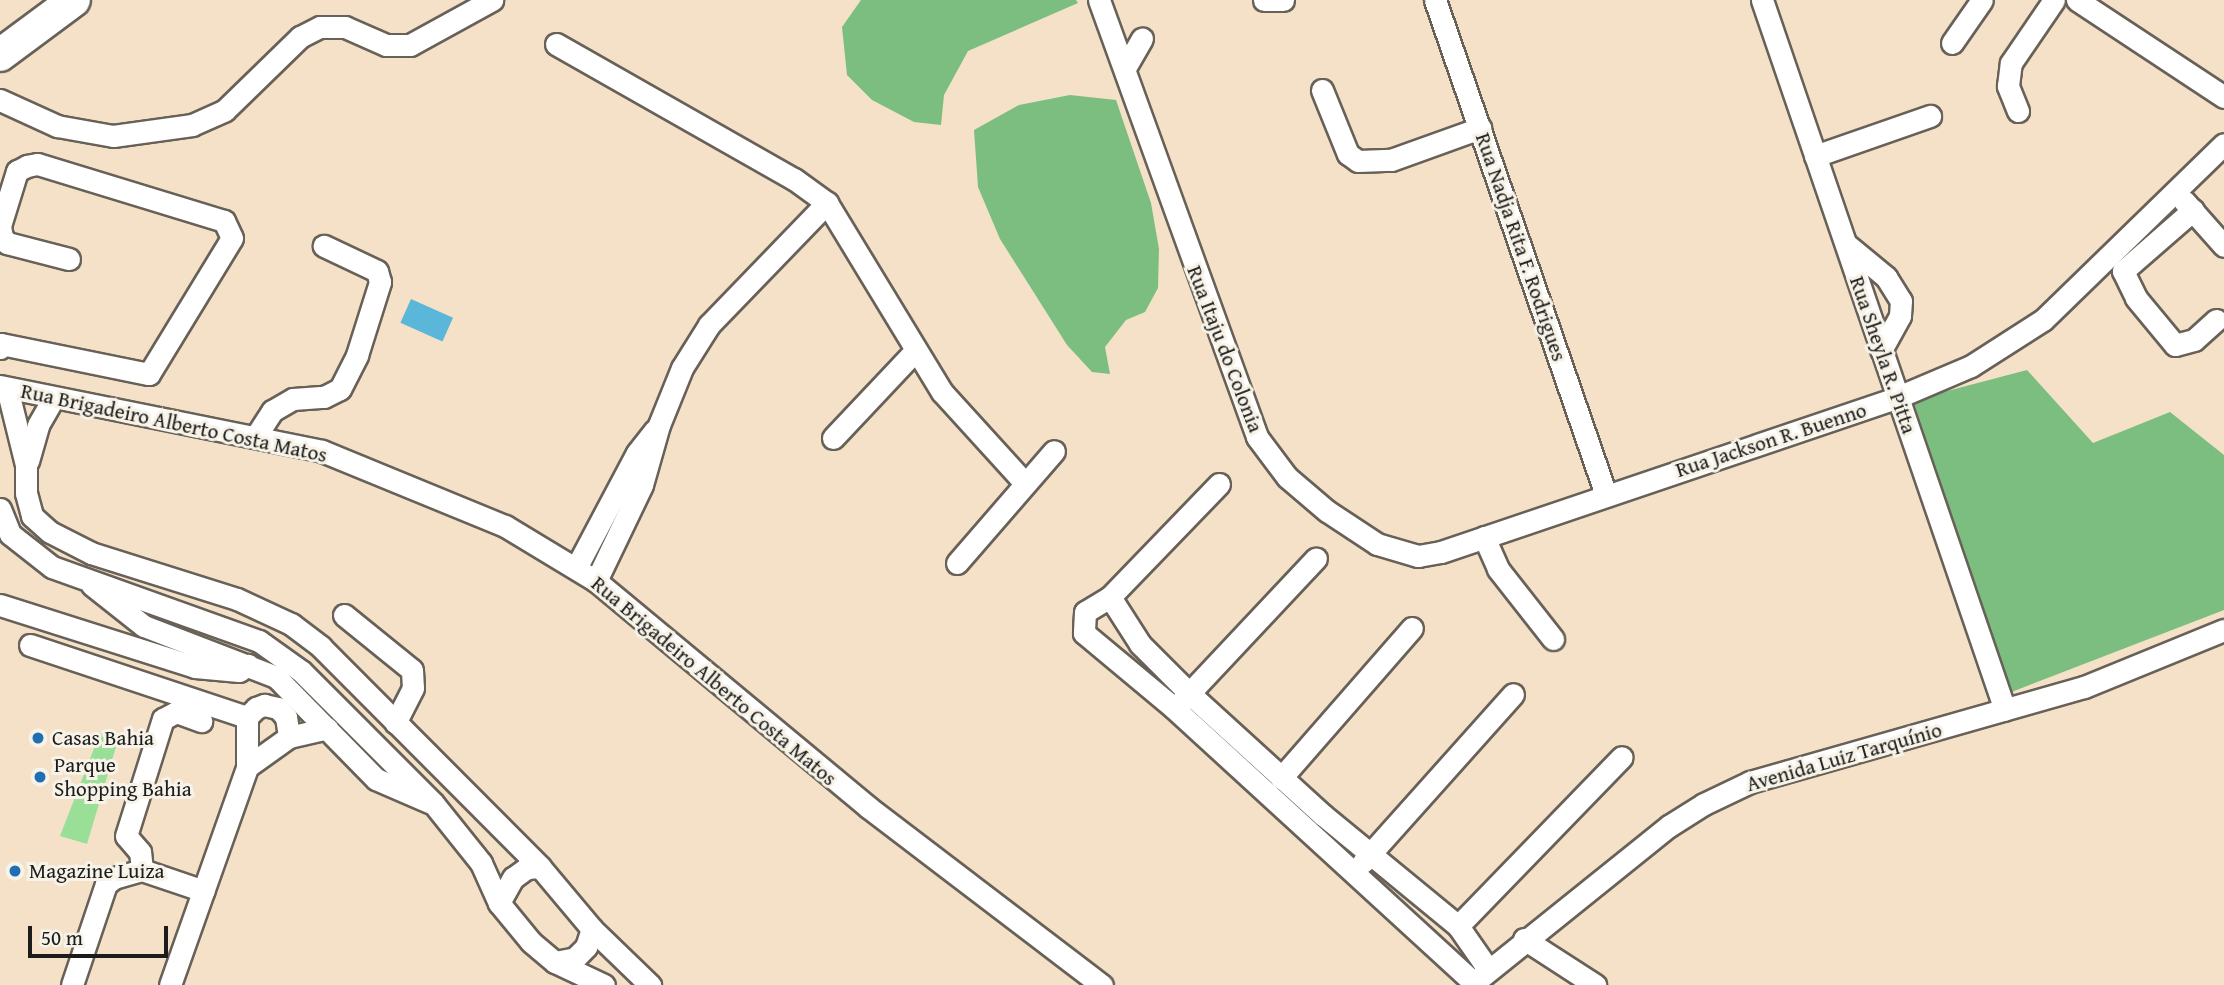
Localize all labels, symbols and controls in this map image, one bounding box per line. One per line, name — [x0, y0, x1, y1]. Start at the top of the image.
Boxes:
street label: Rua Nadja Rita F. Rodrigues — [1470, 130, 1572, 364]
street label: Rua Itaju do Colonia — [1182, 262, 1268, 436]
street label: Rua Sheyla R. Pitta — [1844, 273, 1922, 437]
street label: Rua Brigadeiro Alberto Costa Matos — [19, 378, 329, 468]
street label: Rua Jackson R. Buenno — [1673, 397, 1869, 483]
street label: Rua Brigadeiro Alberto Costa Matos — [586, 571, 842, 791]
street label: Avenida Luiz Tarquínio — [1743, 717, 1945, 797]
place label: Casas Bahia — [52, 725, 154, 751]
marker: Casas Bahia — [30, 730, 46, 746]
place label: Parque Shopping Bahia — [54, 752, 192, 802]
marker: Parque Shopping Bahia — [32, 769, 48, 785]
place label: Magazine Luiza — [29, 858, 164, 884]
marker: Magazine Luiza — [7, 863, 23, 879]
scale bar — [32, 912, 172, 956]
text: 50 m — [41, 922, 83, 953]

